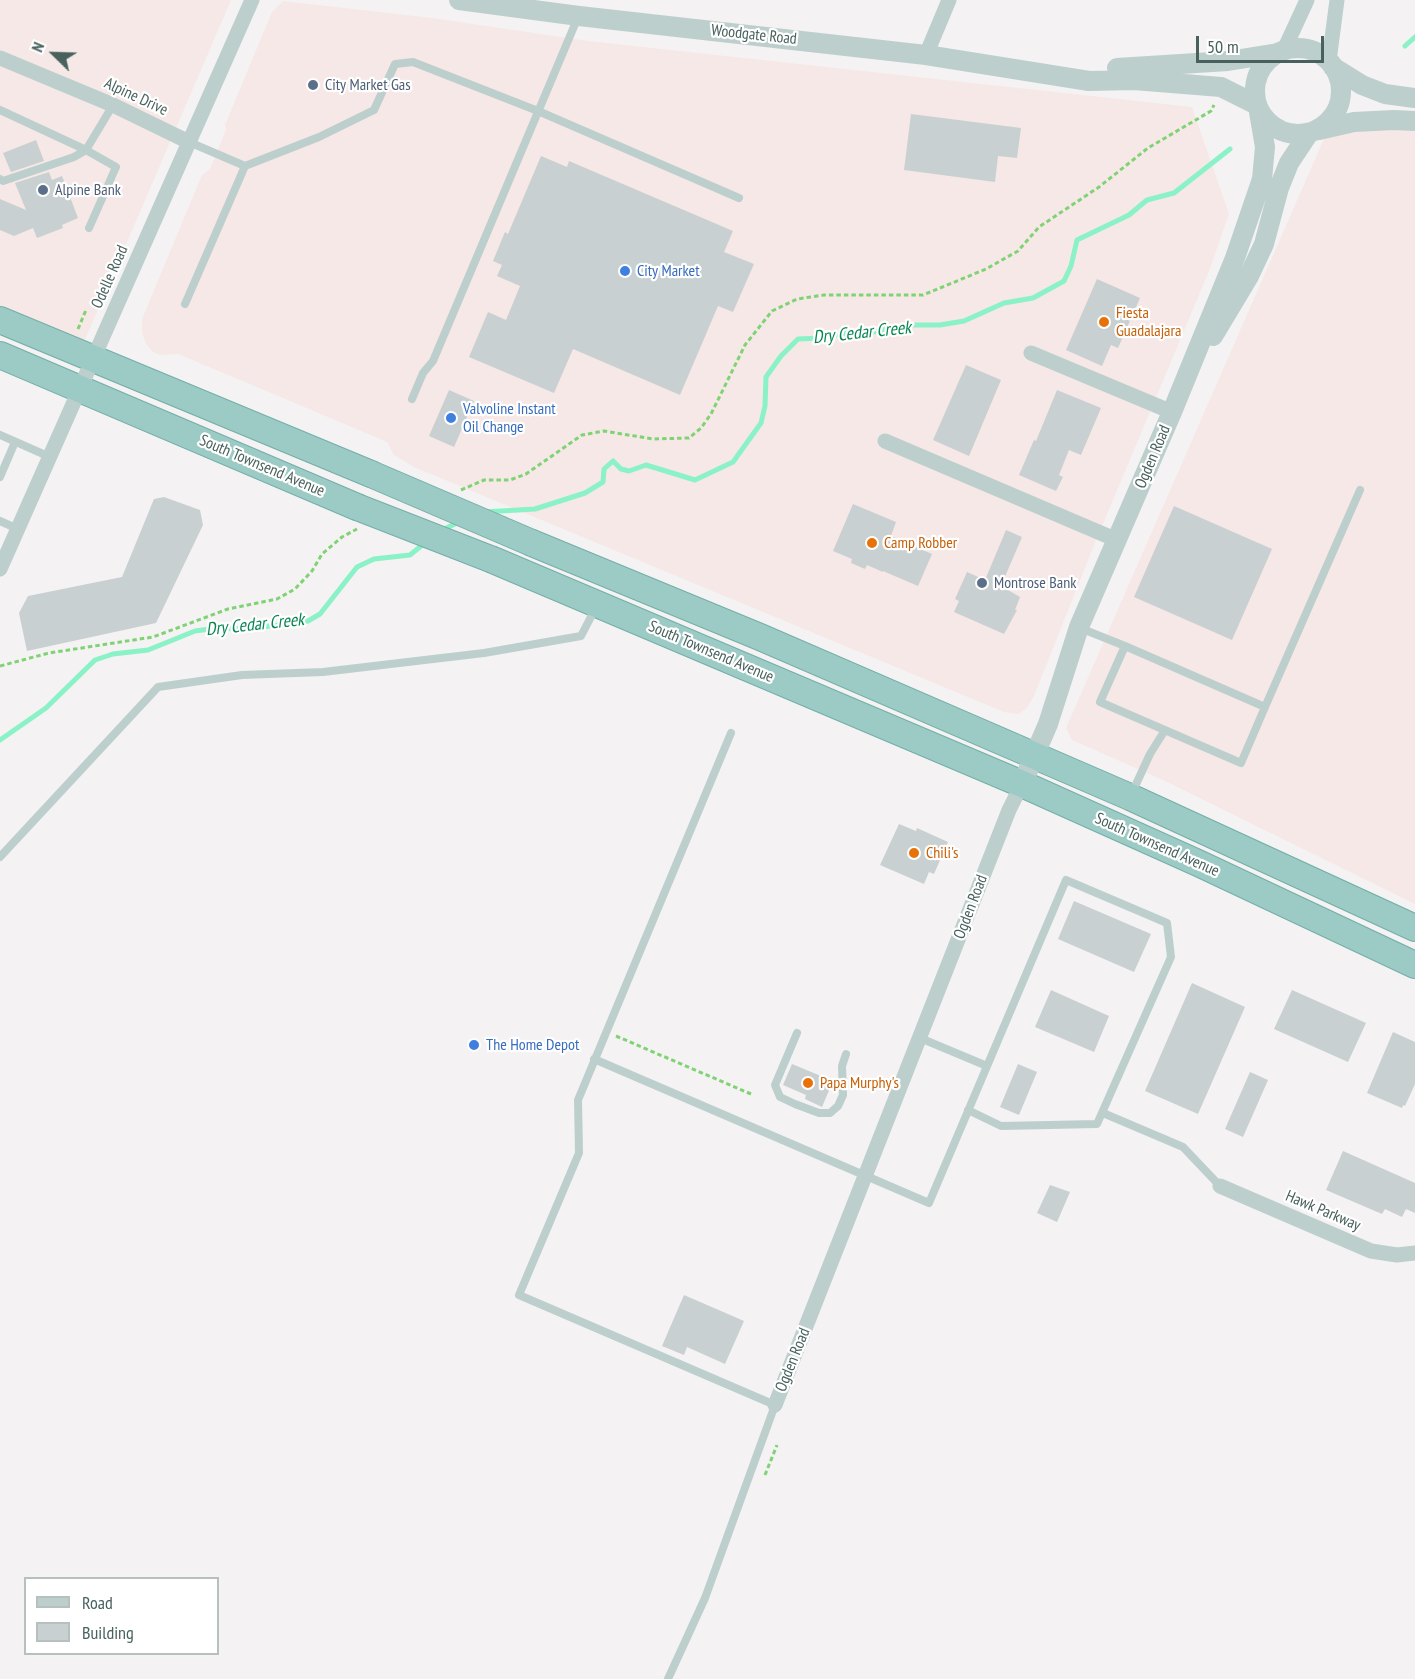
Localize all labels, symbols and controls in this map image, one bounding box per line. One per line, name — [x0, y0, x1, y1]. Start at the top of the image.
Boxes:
street label: Woodgate Road — [710, 21, 798, 49]
north arrow — [24, 24, 84, 84]
scale bar — [1199, 24, 1326, 62]
text: 50 m — [1207, 35, 1239, 58]
text: N — [27, 39, 48, 55]
street label: Alpine Drive — [101, 74, 171, 120]
place label: City Market Gas — [325, 75, 411, 95]
marker: City Market Gas — [306, 78, 320, 92]
place label: Alpine Bank — [55, 180, 121, 200]
marker: Alpine Bank — [36, 183, 50, 197]
street label: Odelle Road — [88, 242, 132, 312]
place label: City Market — [637, 261, 700, 281]
marker: City Market — [618, 264, 632, 278]
place label: Fiesta Guadalajara — [1116, 303, 1181, 341]
marker: Fiesta Guadalajara — [1097, 315, 1111, 329]
water label: Dry Cedar Creek — [812, 317, 912, 349]
place label: Valvoline Instant Oil Change — [463, 399, 556, 437]
marker: Valvoline Instant Oil Change — [444, 411, 458, 425]
street label: Ogden Road — [1131, 422, 1175, 492]
street label: South Townsend Avenue — [197, 431, 327, 501]
place label: Camp Robber — [884, 533, 957, 553]
marker: Camp Robber — [865, 536, 879, 550]
place label: Montrose Bank — [994, 573, 1076, 593]
marker: Montrose Bank — [975, 576, 989, 590]
water label: Dry Cedar Creek — [205, 609, 305, 641]
street label: South Townsend Avenue — [646, 617, 776, 687]
street label: South Townsend Avenue — [1092, 809, 1222, 881]
place label: Chili's — [926, 843, 959, 863]
marker: Chili's — [907, 846, 921, 860]
street label: Ogden Road — [950, 872, 992, 942]
place label: The Home Depot — [486, 1035, 579, 1055]
marker: The Home Depot — [467, 1038, 481, 1052]
place label: Papa Murphy's — [820, 1073, 899, 1093]
marker: Papa Murphy's — [801, 1076, 815, 1090]
street label: Hawk Parkway — [1283, 1187, 1363, 1235]
street label: Ogden Road — [772, 1325, 814, 1395]
legend — [24, 1577, 219, 1655]
text: Road — [82, 1591, 113, 1614]
text: Building — [82, 1621, 134, 1644]

